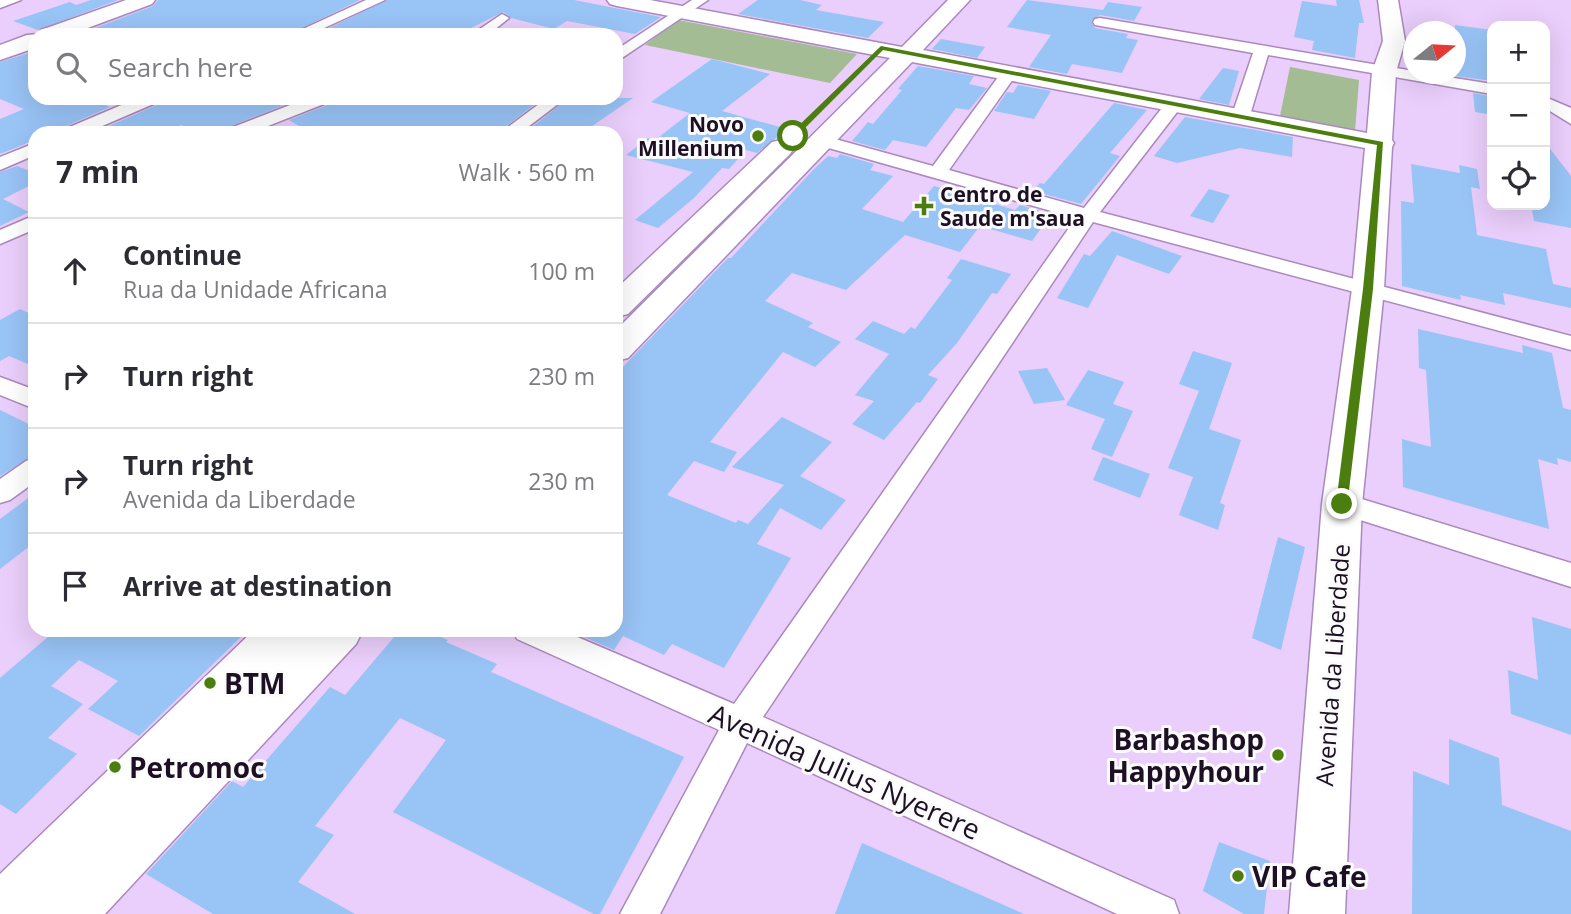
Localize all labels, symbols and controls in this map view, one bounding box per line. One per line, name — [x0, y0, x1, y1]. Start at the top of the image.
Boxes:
north arrow — [1403, 21, 1466, 84]
map controls — [1487, 21, 1550, 210]
button: + — [1487, 21, 1550, 84]
search box — [28, 28, 623, 105]
icon: search — [52, 48, 90, 86]
text: Search here — [108, 49, 253, 85]
button: − — [1487, 84, 1550, 147]
place label: Novo Millenium — [638, 110, 744, 162]
route start — [777, 120, 808, 151]
marker: Novo Millenium — [750, 128, 766, 144]
button: locate — [1487, 147, 1550, 210]
text: 7 min — [56, 151, 139, 192]
text: Walk · 560 m — [458, 156, 595, 188]
place label: Centro de Saude m'saua — [940, 180, 1085, 232]
marker: Centro de Saude m'saua — [914, 196, 934, 216]
text: Continue — [123, 237, 242, 273]
icon: ahead — [56, 252, 94, 290]
text: 100 m — [528, 255, 595, 287]
text: Rua da Unidade Africana — [123, 273, 388, 305]
icon: right — [56, 357, 94, 395]
text: Turn right — [123, 358, 254, 394]
text: 230 m — [528, 360, 595, 392]
text: Turn right — [123, 447, 254, 483]
icon: right — [56, 462, 94, 500]
text: 230 m — [528, 465, 595, 497]
text: Avenida da Liberdade — [123, 483, 356, 515]
route end — [1326, 488, 1357, 519]
street label: Avenida da Liberdade — [1307, 543, 1357, 787]
icon: arrive — [56, 567, 94, 605]
text: Arrive at destination — [123, 568, 392, 604]
place label: BTM — [224, 664, 285, 702]
marker: BTM — [202, 675, 218, 691]
street label: Avenida Julius Nyerere — [703, 694, 987, 848]
place label: Barbashop Happyhour — [1107, 720, 1264, 790]
marker: Barbashop Happyhour — [1270, 747, 1286, 763]
place label: Petromoc — [129, 748, 265, 786]
marker: Petromoc — [107, 759, 123, 775]
place label: VIP Cafe — [1252, 857, 1366, 895]
marker: VIP Cafe — [1230, 868, 1246, 884]

